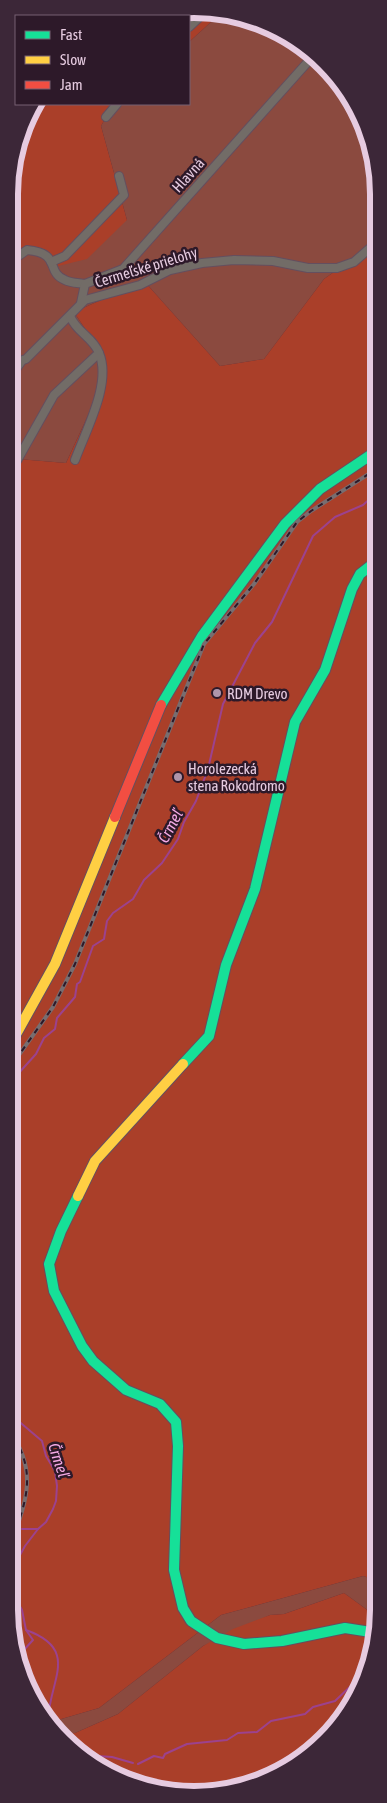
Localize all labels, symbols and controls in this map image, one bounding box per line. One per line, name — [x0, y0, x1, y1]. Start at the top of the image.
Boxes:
legend — [15, 15, 190, 105]
text: Fast — [60, 26, 82, 43]
text: Slow — [60, 51, 86, 68]
text: Jam — [60, 76, 83, 93]
street label: Hlavná — [168, 154, 208, 196]
street label: Čermeľské prielohy — [93, 243, 199, 291]
place label: RDM Drevo — [227, 685, 288, 702]
marker: RDM Drevo — [211, 687, 223, 699]
place label: Horolezecká stena Rokodromo — [188, 760, 285, 794]
marker: Horolezecká stena Rokodromo — [172, 771, 184, 783]
water label: Črmeľ — [154, 805, 187, 846]
water label: Črmeľ — [45, 1441, 74, 1481]

